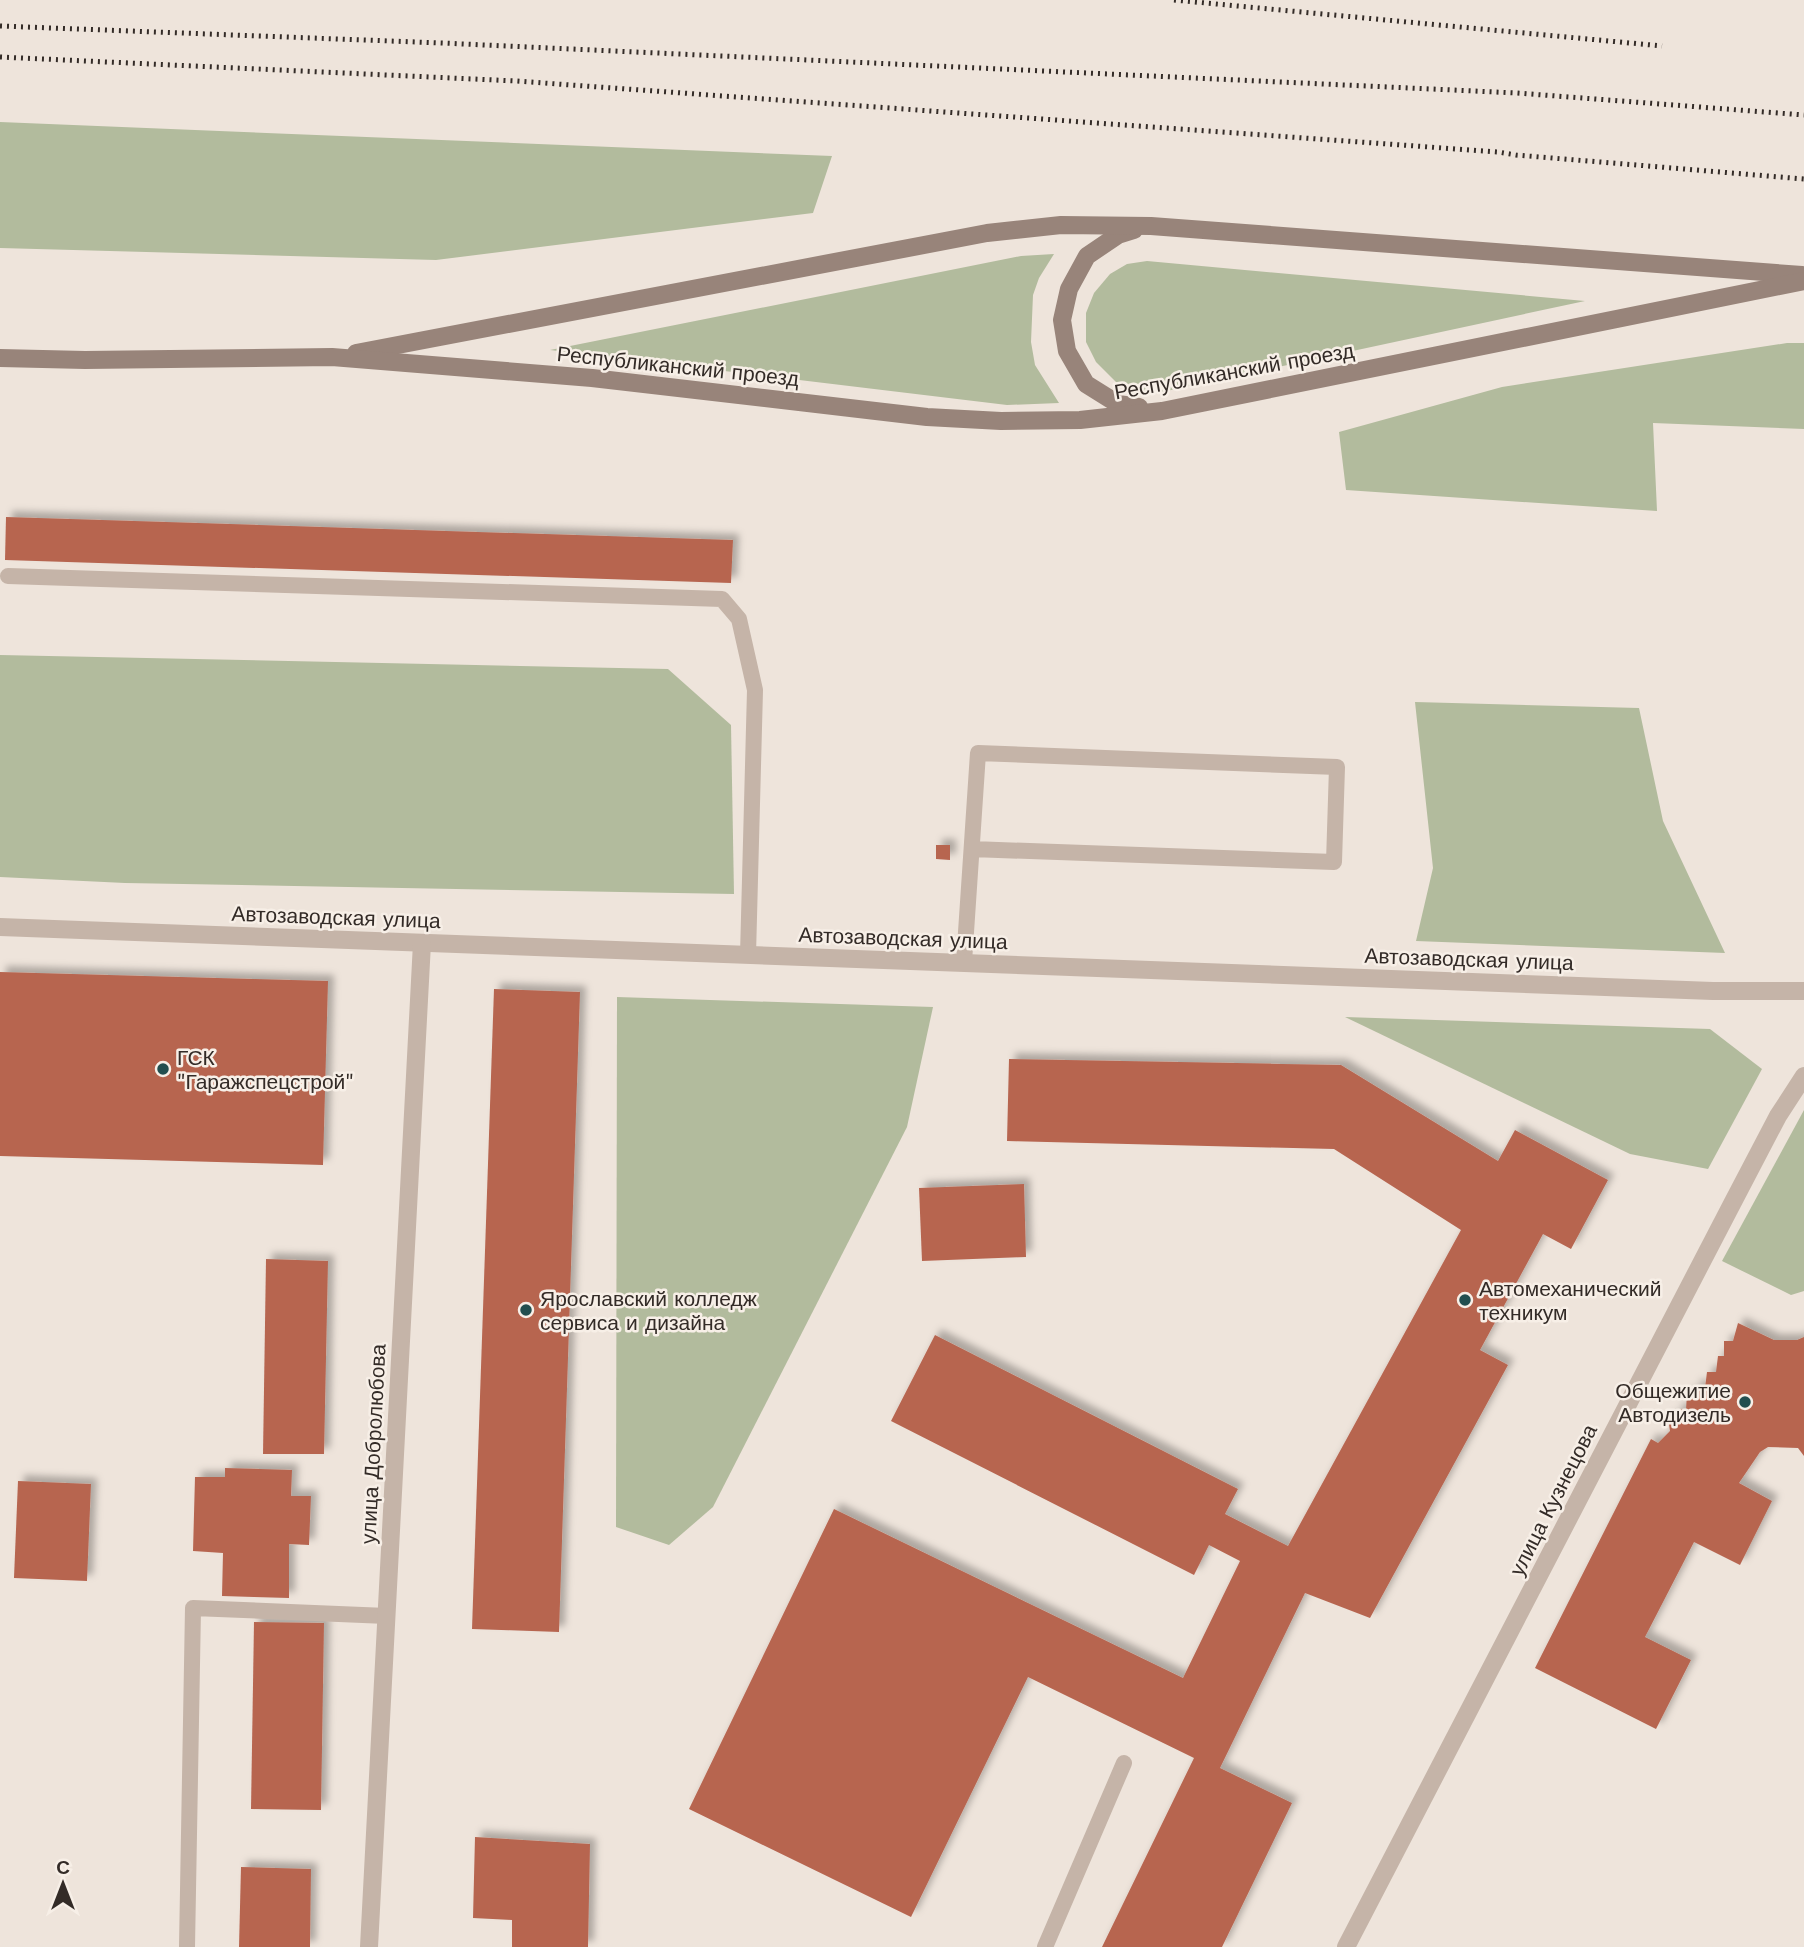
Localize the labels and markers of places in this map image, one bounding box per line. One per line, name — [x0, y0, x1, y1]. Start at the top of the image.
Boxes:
place label: ГСК "Гаражспецстрой" — [177, 1045, 354, 1094]
marker: ГСК "Гаражспецстрой" — [155, 1061, 171, 1077]
place label: Автомеханический техникум — [1479, 1276, 1661, 1325]
place label: Ярославский колледж сервиса и дизайна — [540, 1286, 757, 1335]
marker: Автомеханический техникум — [1457, 1292, 1473, 1308]
marker: Ярославский колледж сервиса и дизайна — [518, 1302, 534, 1318]
place label: Общежитие Автодизель — [1615, 1378, 1731, 1427]
marker: Общежитие Автодизель — [1737, 1394, 1753, 1410]

